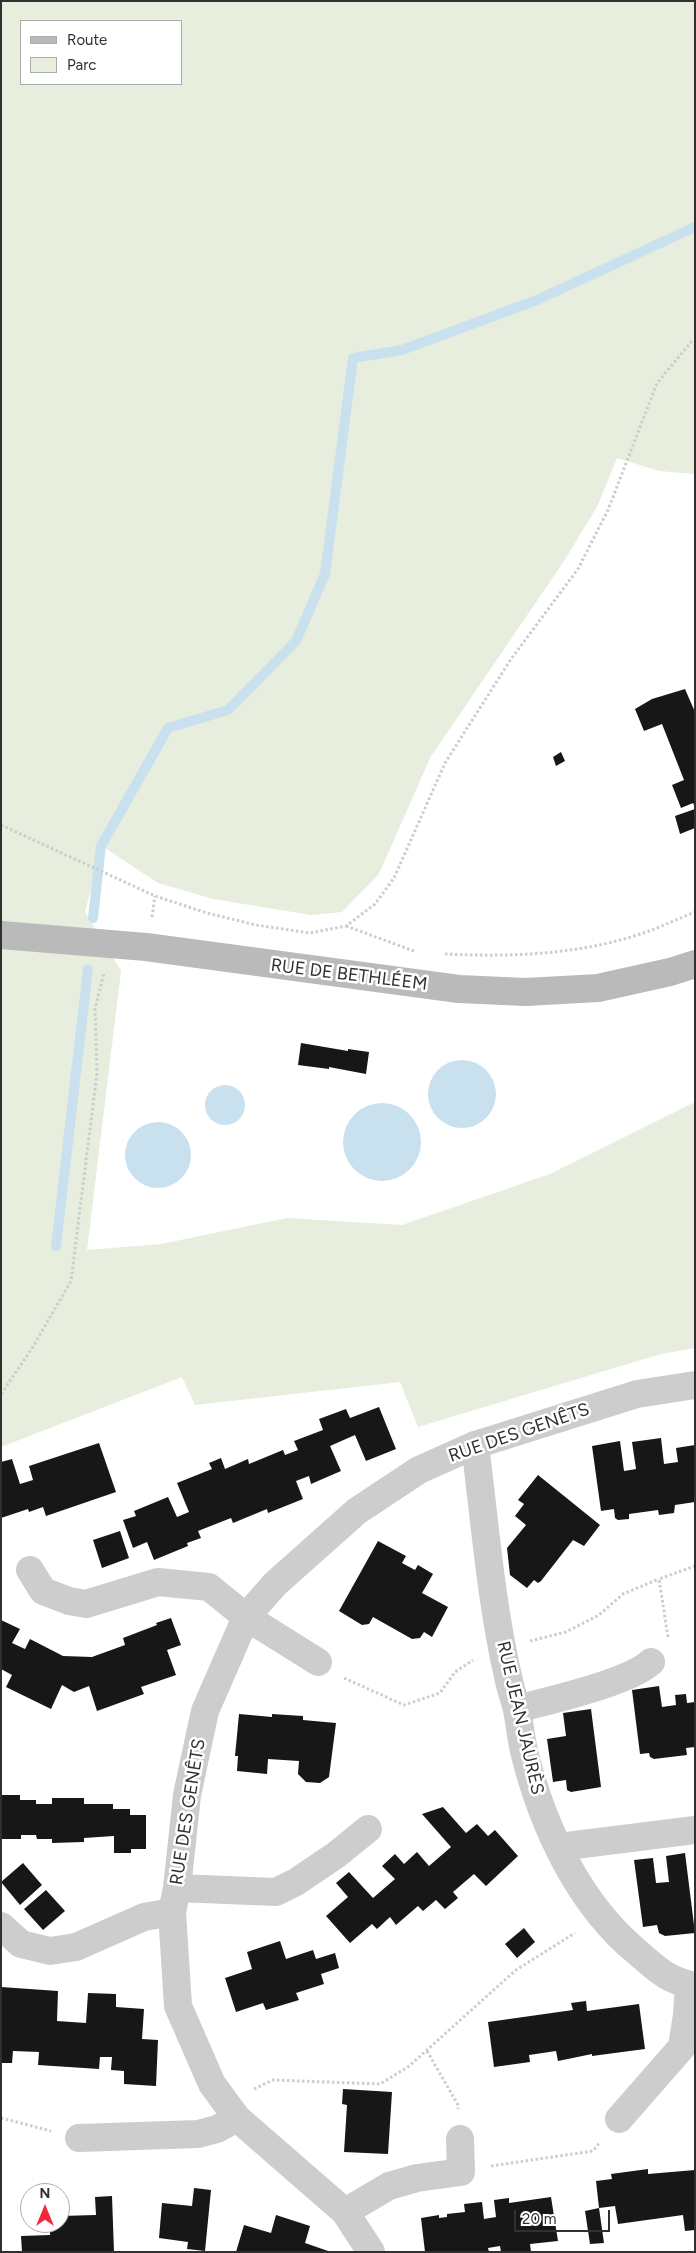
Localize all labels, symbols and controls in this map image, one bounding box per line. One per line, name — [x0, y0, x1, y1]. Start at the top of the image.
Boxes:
legend — [20, 20, 182, 85]
text: Route — [67, 31, 107, 49]
text: Parc — [67, 56, 96, 74]
street label: RUE DE BETHLÉEM — [269, 955, 429, 995]
street label: RUE DES GENÊTS — [446, 1399, 592, 1467]
street label: RUE JEAN JAURÈS — [492, 1639, 548, 1797]
street label: RUE DES GENÊTS — [166, 1737, 210, 1887]
north arrow — [20, 2183, 70, 2233]
text: N — [40, 2185, 50, 2202]
scale bar — [516, 2200, 612, 2232]
text: 20 m — [522, 2210, 556, 2228]

